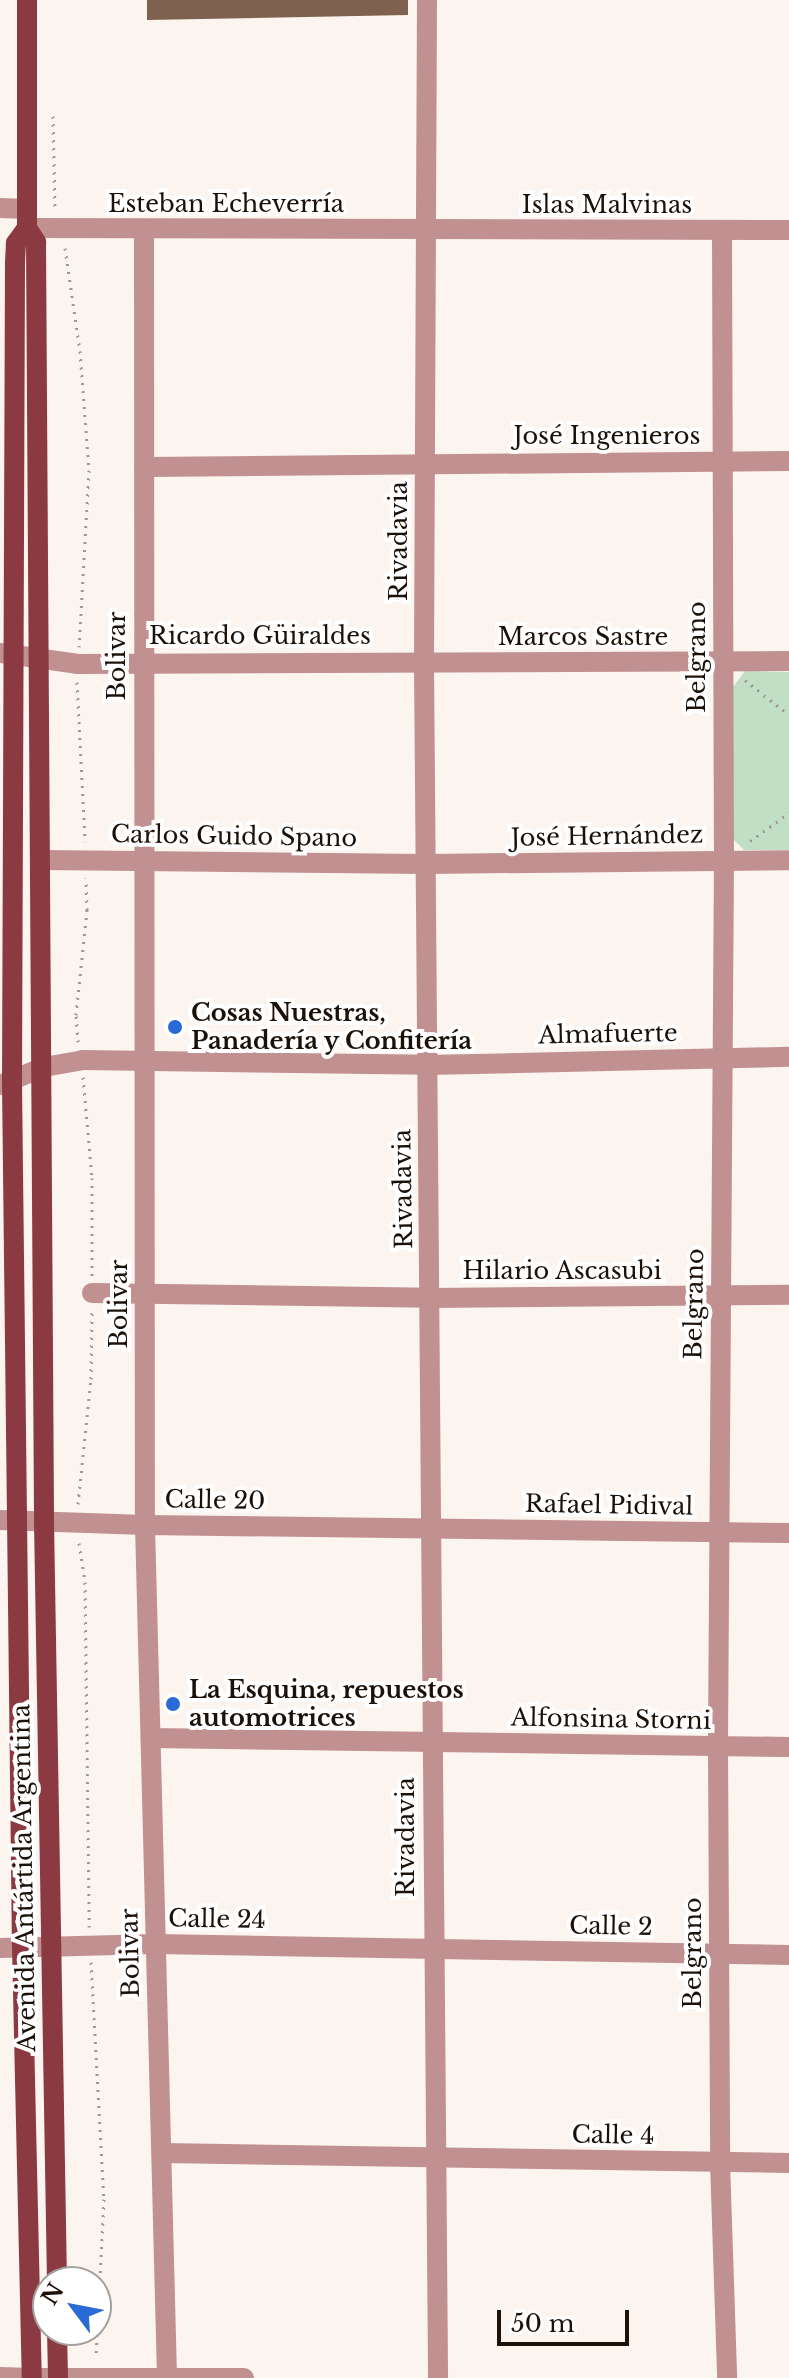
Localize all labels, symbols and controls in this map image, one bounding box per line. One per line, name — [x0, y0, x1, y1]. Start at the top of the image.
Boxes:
street label: Esteban Echeverría — [108, 190, 344, 218]
street label: Islas Malvinas — [522, 191, 692, 219]
street label: José Ingenieros — [514, 422, 700, 450]
street label: Rivadavia — [385, 481, 413, 601]
street label: Belgrano — [683, 601, 711, 713]
street label: Bolivar — [103, 611, 131, 701]
street label: Ricardo Güiraldes — [149, 622, 371, 650]
street label: Marcos Sastre — [498, 623, 668, 651]
street label: Carlos Guido Spano — [111, 819, 357, 853]
street label: José Hernández — [510, 820, 704, 852]
place label: Cosas Nuestras, Panadería y Confitería — [191, 999, 474, 1055]
marker: Cosas Nuestras, Panadería y Confitería — [166, 1018, 184, 1036]
street label: Almafuerte — [538, 1018, 678, 1050]
street label: Rivadavia — [388, 1129, 418, 1249]
street label: Belgrano — [679, 1248, 709, 1360]
street label: Hilario Ascasubi — [462, 1257, 662, 1285]
street label: Bolivar — [105, 1259, 133, 1349]
street label: Calle 20 — [164, 1485, 266, 1515]
street label: Rafael Pidival — [525, 1489, 693, 1521]
place label: La Esquina, repuestos automotrices — [189, 1676, 464, 1732]
marker: La Esquina, repuestos automotrices — [164, 1695, 182, 1713]
street label: Avenida Antártida Argentina — [7, 1703, 41, 2053]
street label: Alfonsina Storni — [511, 1703, 711, 1735]
street label: Rivadavia — [392, 1777, 420, 1897]
street label: Belgrano — [679, 1897, 707, 2009]
street label: Calle 24 — [168, 1904, 266, 1934]
street label: Bolivar — [115, 1908, 145, 1998]
street label: Calle 2 — [569, 1911, 653, 1941]
street label: Calle 4 — [571, 2120, 655, 2150]
north arrow — [32, 2266, 112, 2346]
text: N — [36, 2278, 70, 2310]
scale bar — [501, 2294, 633, 2344]
text: 50 m — [511, 2309, 574, 2338]

